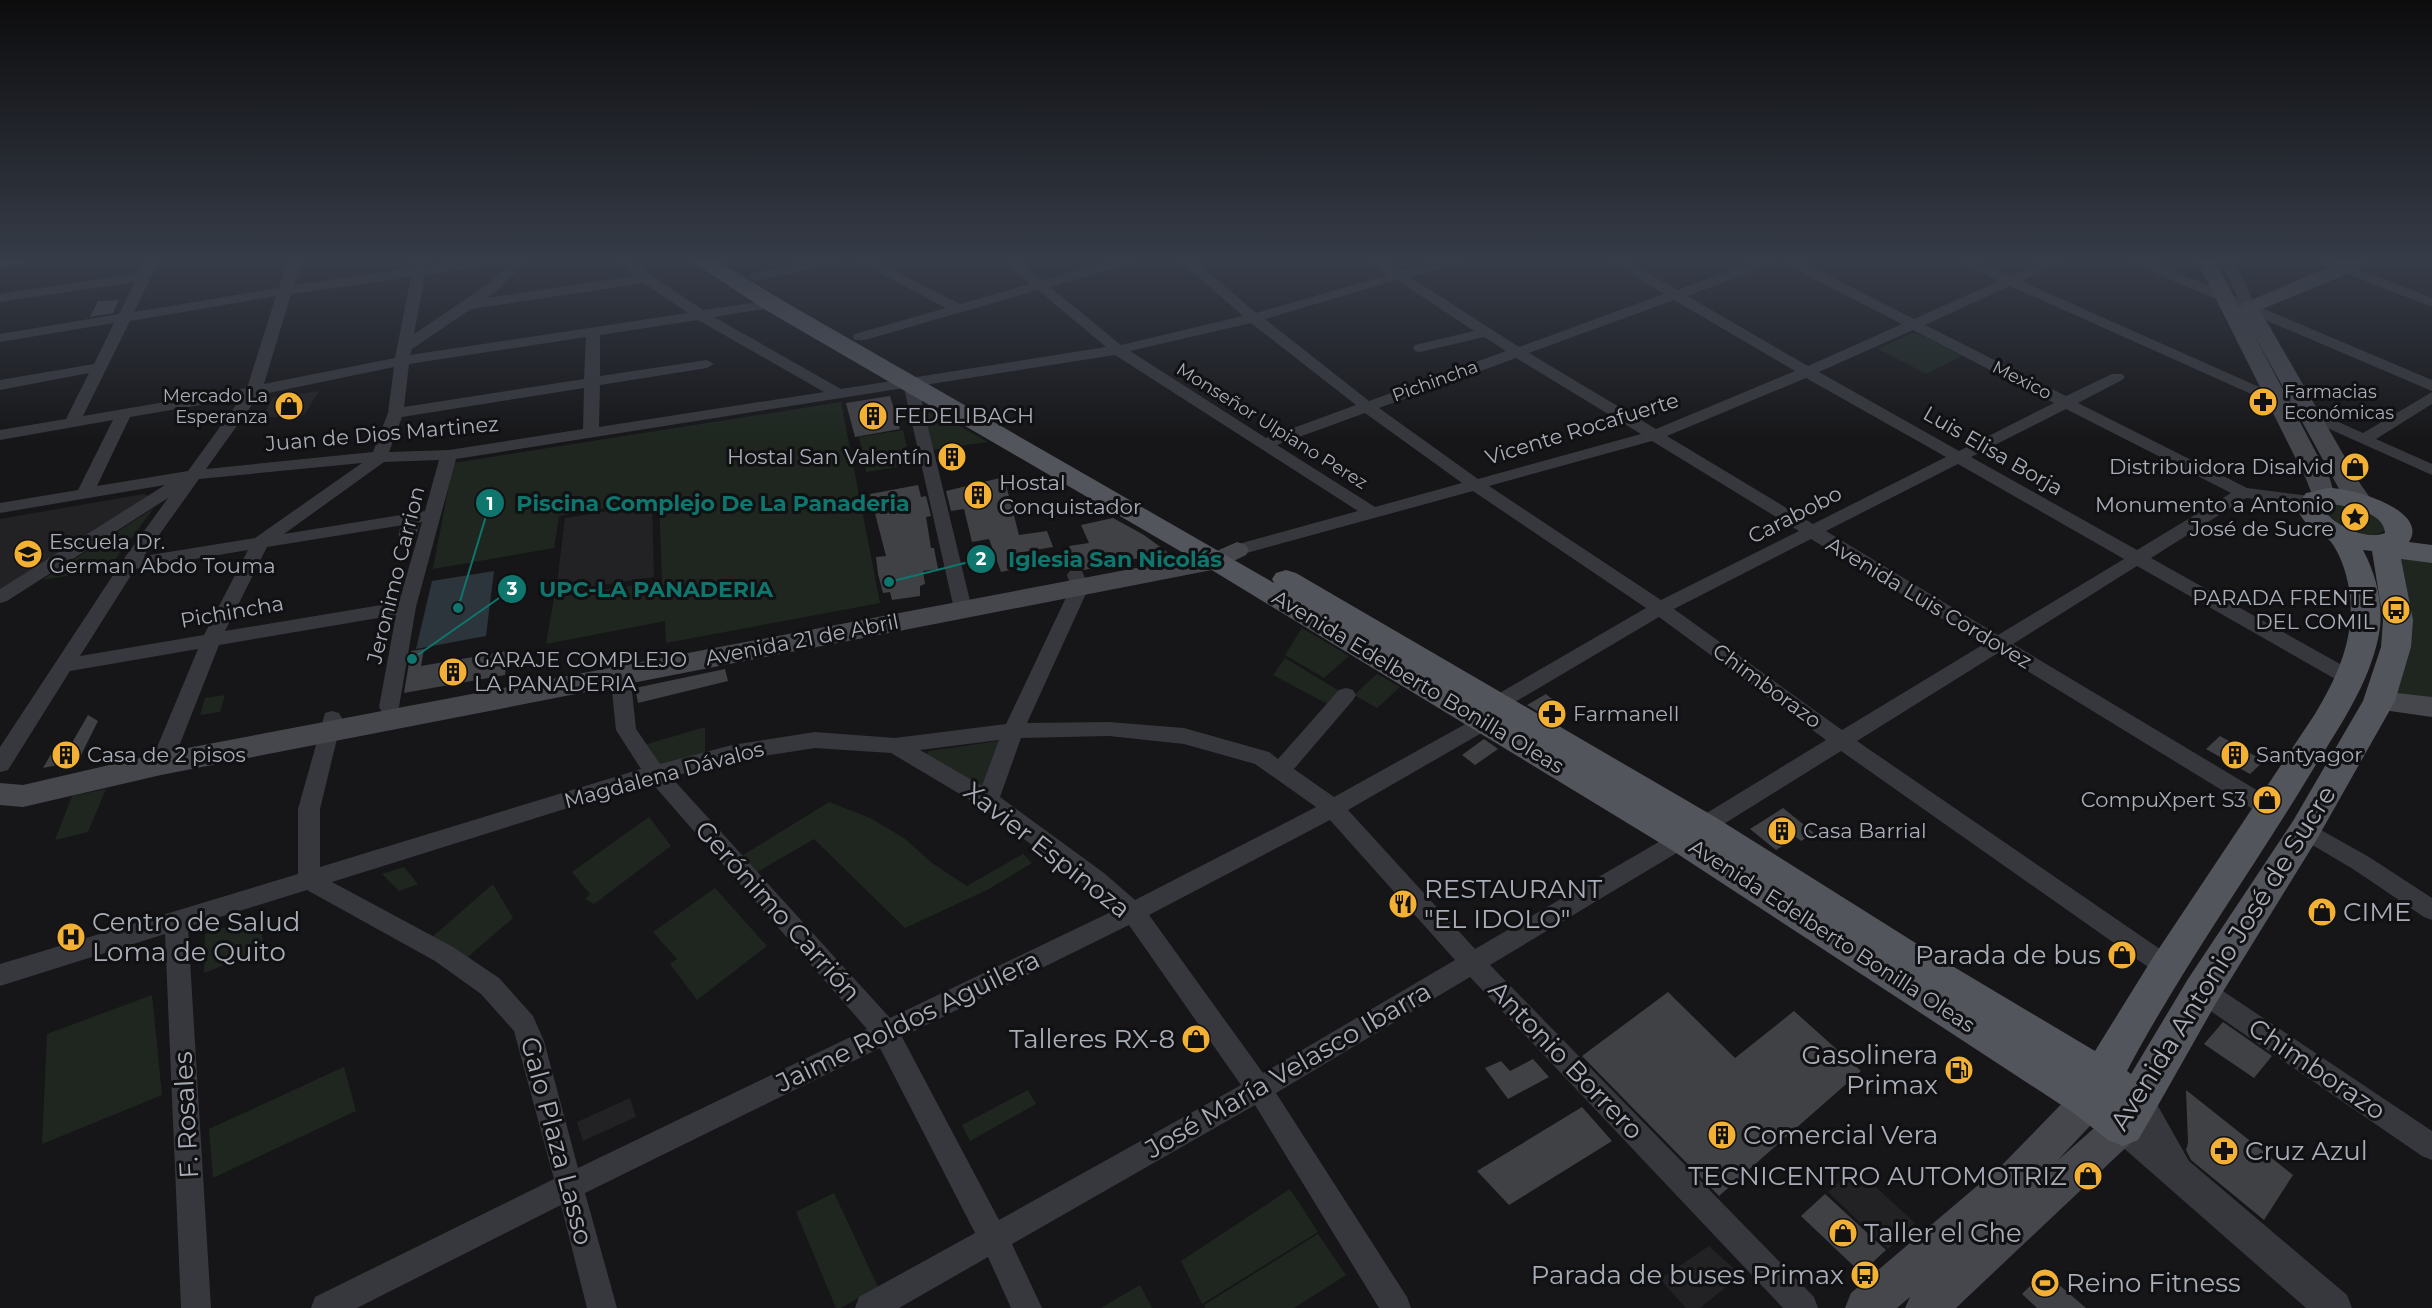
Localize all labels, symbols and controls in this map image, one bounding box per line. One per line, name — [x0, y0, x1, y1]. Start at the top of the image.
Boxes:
street label: Pichincha — [1389, 355, 1481, 407]
street label: Mexico — [1989, 356, 2055, 404]
street label: Monseñor Ulpiano Perez — [1172, 358, 1372, 494]
place label: Farmacias Económicas — [2284, 381, 2394, 424]
place label: Mercado La Esperanza — [163, 385, 268, 428]
pharmacy icon: Farmacias Económicas — [2247, 386, 2279, 418]
street label: Vicente Rocafuerte — [1482, 387, 1682, 470]
shop icon: Mercado La Esperanza — [273, 390, 305, 422]
building icon: FEDELIBACH — [857, 400, 889, 432]
street label: Luis Elisa Borja — [1919, 401, 2067, 501]
place label: FEDELIBACH — [894, 403, 1034, 428]
street label: Juan de Dios Martinez — [263, 411, 500, 456]
building icon: Hostal San Valentín — [936, 441, 968, 473]
place label: Hostal San Valentín — [727, 444, 931, 469]
shop icon: Distribuidora Disalvid — [2339, 451, 2371, 483]
place label: Distribuidora Disalvid — [2109, 454, 2334, 479]
place label: Hostal Conquistador — [999, 470, 1141, 519]
building icon: Hostal Conquistador — [962, 479, 994, 511]
street label: Carabobo — [1744, 480, 1846, 549]
callout: Piscina Complejo De La Panaderia — [475, 483, 922, 523]
street label: Jeronimo Carrion — [361, 484, 430, 667]
text: Piscina Complejo De La Panaderia — [516, 490, 910, 517]
place label: Monumento a Antonio José de Sucre — [2095, 492, 2334, 541]
text: 1 — [486, 493, 494, 515]
place icon: Monumento a Antonio José de Sucre — [2339, 501, 2371, 533]
place label: Escuela Dr. German Abdo Touma — [49, 529, 276, 578]
street label: Avenida Luis Cordovez — [1822, 531, 2036, 674]
school or university icon: Escuela Dr. German Abdo Touma — [12, 538, 44, 570]
callout: Iglesia San Nicolás — [966, 539, 1234, 579]
text: Iglesia San Nicolás — [1008, 546, 1222, 573]
text: 2 — [976, 548, 987, 570]
callout: UPC-LA PANADERIA — [497, 569, 785, 609]
text: UPC-LA PANADERIA — [539, 576, 774, 603]
text: 3 — [506, 578, 518, 600]
street label: Avenida Edelberto Bonilla Oleas — [1268, 584, 1568, 779]
place label: PARADA FRENTE DEL COMIL — [2192, 585, 2376, 634]
street label: Pichincha — [178, 590, 286, 633]
bus stop icon: PARADA FRENTE DEL COMIL — [2380, 594, 2412, 626]
street label: Avenida 21 de Abril — [703, 608, 901, 671]
street label: Chimborazo — [1708, 638, 1826, 733]
place label: GARAJE COMPLEJO LA PANADERIA — [474, 647, 687, 696]
building icon: GARAJE COMPLEJO LA PANADERIA — [437, 656, 469, 688]
pharmacy icon: Farmanell — [1536, 698, 1568, 730]
place label: Farmanell — [1573, 701, 1679, 726]
street label: Magdalena Dávalos — [561, 736, 767, 813]
building icon: Casa de 2 pisos — [50, 739, 82, 771]
building icon: Santyagor — [2219, 739, 2251, 771]
place label: Casa de 2 pisos — [87, 742, 246, 767]
place label: Santyagor — [2256, 742, 2363, 767]
street label: Xavier Espinoza — [957, 775, 1137, 925]
street label: Avenida Antonio José de Sucre — [2103, 780, 2343, 1136]
shop icon: CompuXpert S3 — [2251, 784, 2283, 816]
place label: CompuXpert S3 — [2081, 787, 2246, 812]
street label: Gerónimo Carrión — [688, 814, 868, 1008]
building icon: Casa Barrial — [1766, 815, 1798, 847]
place label: Casa Barrial — [1803, 818, 1927, 843]
street label: Avenida Edelberto Bonilla Oleas — [1685, 834, 1980, 1037]
place label: RESTAURANT "EL IDOLO" — [1424, 873, 1602, 935]
restaurant icon: RESTAURANT "EL IDOLO" — [1387, 888, 1419, 920]
shop icon: CIME — [2306, 896, 2338, 928]
place label: CIME — [2343, 896, 2412, 928]
place label: Centro de Salud Loma de Quito — [92, 906, 300, 968]
hospital icon: Centro de Salud Loma de Quito — [55, 921, 87, 953]
place label: Parada de bus — [1915, 939, 2101, 971]
shop icon: Parada de bus — [2106, 939, 2138, 971]
street label: Jaime Roldos Aguilera — [770, 943, 1045, 1099]
street label: Antonio Borrero — [1482, 974, 1650, 1146]
street label: José María Velasco Ibarra — [1139, 975, 1437, 1166]
street label: Chimborazo — [2242, 1011, 2392, 1127]
place label: Talleres RX-8 — [1009, 1023, 1175, 1055]
shop icon: Talleres RX-8 — [1180, 1023, 1212, 1055]
street label: Galo Plaza Lasso — [514, 1033, 600, 1249]
place label: Gasolinera Primax — [1802, 1039, 1938, 1101]
street label: F. Rosales — [167, 1051, 205, 1179]
fuel station icon: Gasolinera Primax — [1943, 1054, 1975, 1086]
building icon: Comercial Vera — [1706, 1119, 1738, 1151]
place label: Comercial Vera — [1743, 1119, 1938, 1151]
pharmacy icon: Cruz Azul — [2208, 1135, 2240, 1167]
place label: Cruz Azul — [2245, 1135, 2368, 1167]
place label: TECNICENTRO AUTOMOTRIZ — [1688, 1160, 2067, 1192]
shop icon: TECNICENTRO AUTOMOTRIZ — [2072, 1160, 2104, 1192]
shop icon: Taller el Che — [1827, 1217, 1859, 1249]
place label: Taller el Che — [1864, 1217, 2022, 1249]
place label: Parada de buses Primax — [1531, 1259, 1844, 1291]
bus stop icon: Parada de buses Primax — [1849, 1259, 1881, 1291]
sports icon: Reino Fitness — [2029, 1267, 2061, 1299]
place label: Reino Fitness — [2066, 1267, 2241, 1299]

